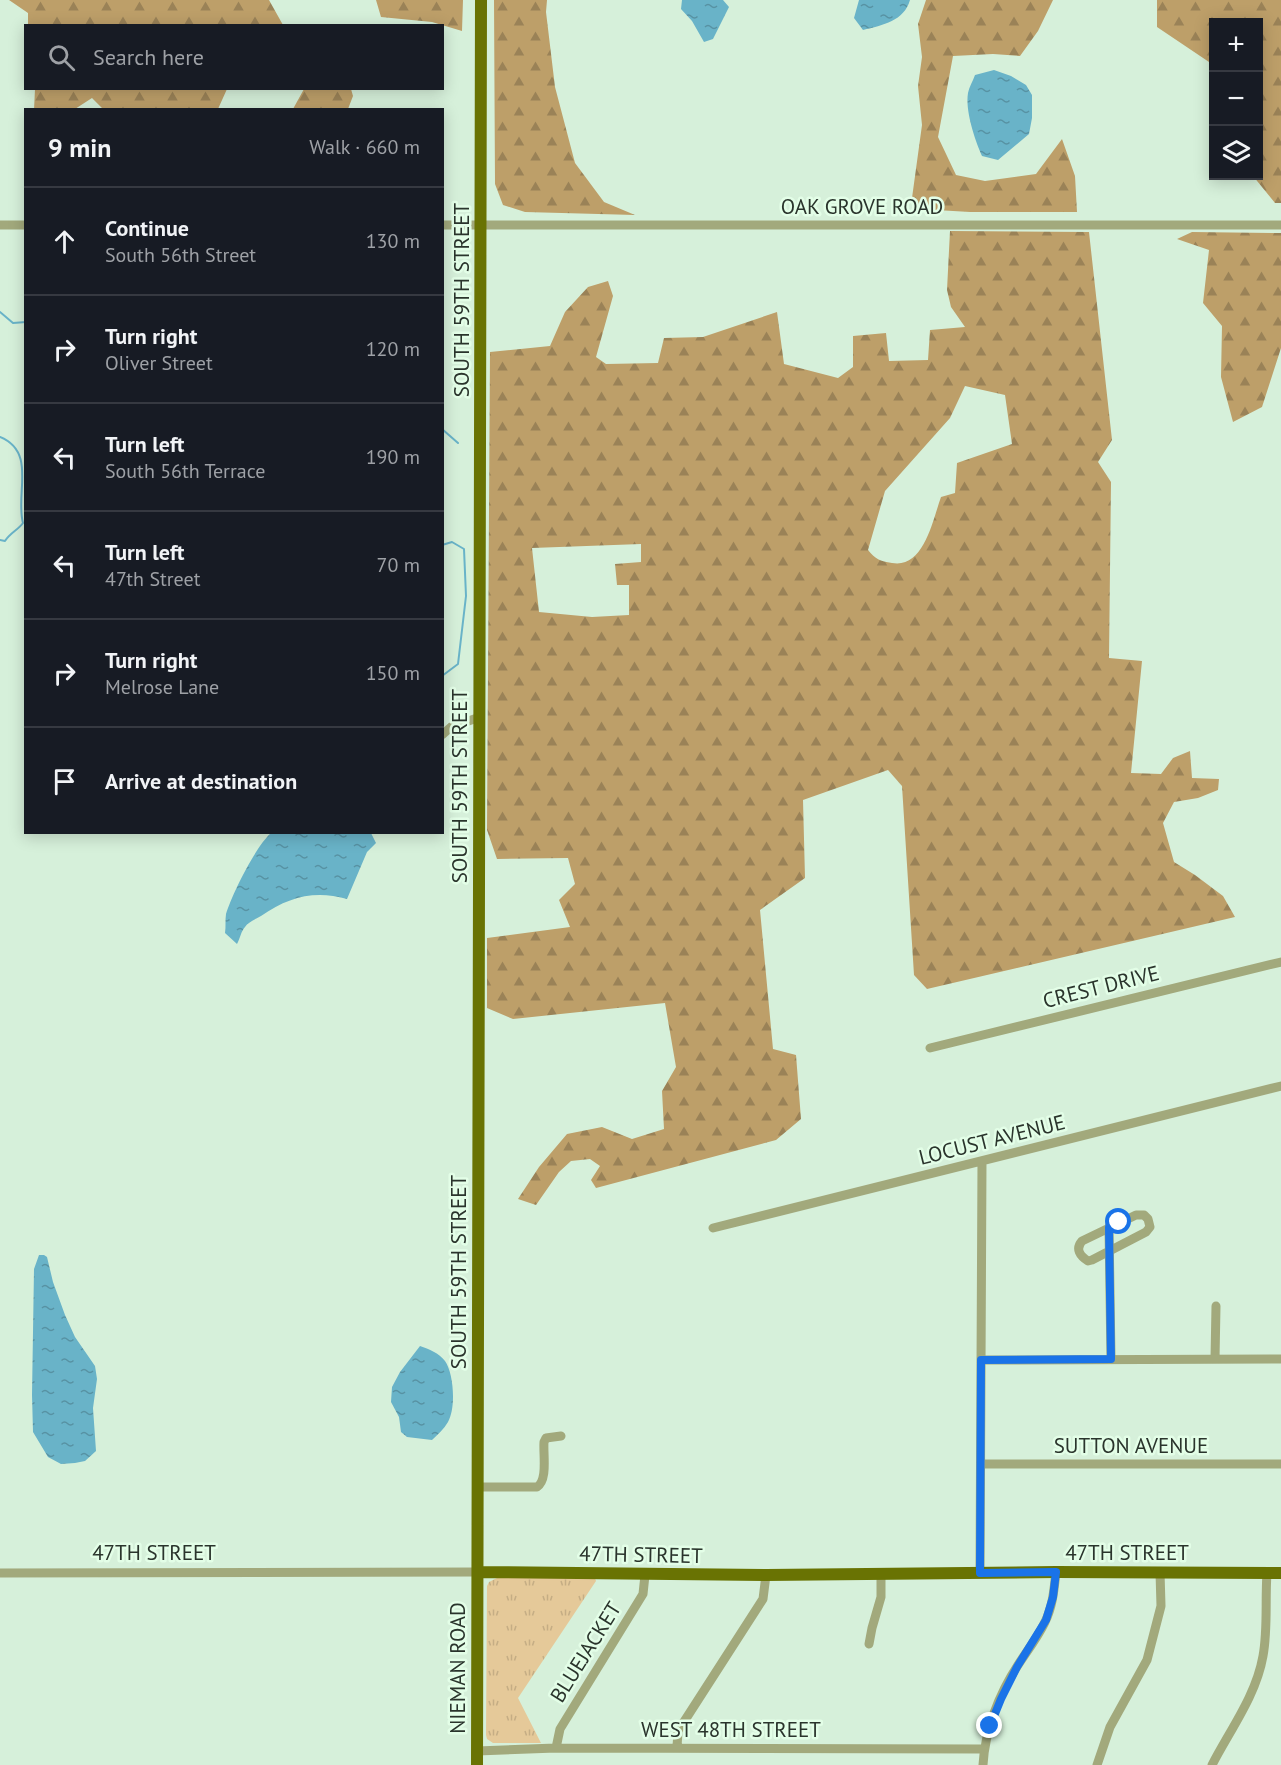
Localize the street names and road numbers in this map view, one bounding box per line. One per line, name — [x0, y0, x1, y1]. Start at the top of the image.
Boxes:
street label: OAK GROVE ROAD — [781, 193, 943, 220]
street label: SOUTH 59TH STREET — [448, 202, 475, 397]
street label: SOUTH 59TH STREET — [446, 688, 473, 883]
street label: CREST DRIVE — [1040, 959, 1162, 1014]
street label: LOCUST AVENUE — [916, 1108, 1068, 1171]
street label: SOUTH 59TH STREET — [445, 1174, 472, 1369]
street label: SUTTON AVENUE — [1054, 1432, 1208, 1459]
street label: 47TH STREET — [92, 1539, 216, 1566]
street label: 47TH STREET — [1065, 1539, 1189, 1566]
street label: 47TH STREET — [579, 1540, 703, 1569]
street label: BLUEJACKET — [544, 1596, 627, 1707]
street label: NIEMAN ROAD — [444, 1602, 471, 1734]
street label: WEST 48TH STREET — [641, 1716, 821, 1743]

